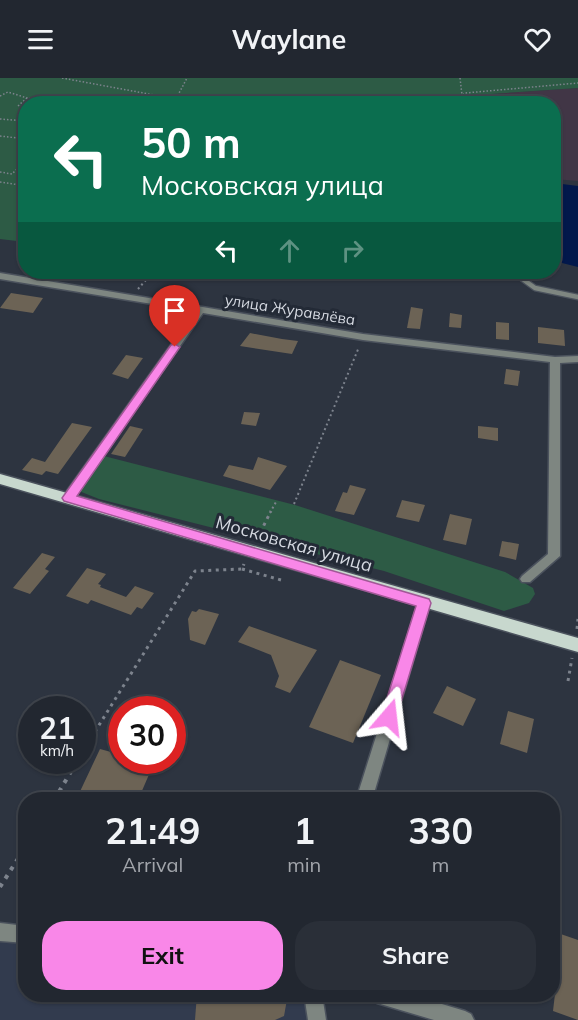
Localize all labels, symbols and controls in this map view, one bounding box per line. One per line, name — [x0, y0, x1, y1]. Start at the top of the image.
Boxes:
text: Waylane — [232, 22, 346, 56]
icon: menu — [24, 23, 57, 56]
icon: heart — [521, 23, 554, 56]
text: 50 m — [141, 116, 241, 169]
icon: left — [42, 120, 120, 198]
text: Московская улица — [141, 168, 384, 202]
icon: left — [210, 234, 243, 267]
icon: ahead — [273, 234, 306, 267]
icon: right — [336, 234, 369, 267]
pin — [149, 285, 200, 347]
street label: улица Журавлёва — [224, 290, 357, 329]
icon: arrive — [158, 294, 191, 327]
street label: Московская улица — [213, 510, 375, 577]
position arrow — [357, 685, 421, 749]
speed limit sign: 30 — [108, 696, 186, 774]
text: 21 — [39, 709, 75, 747]
text: km/h — [40, 741, 74, 760]
text: 21:49 — [105, 808, 200, 853]
text: 1 — [293, 808, 315, 853]
text: 330 — [408, 808, 473, 853]
text: Arrival — [122, 852, 183, 877]
text: min — [287, 852, 321, 877]
text: m — [432, 852, 449, 877]
button: Exit — [42, 921, 283, 990]
button: Share — [295, 921, 536, 990]

